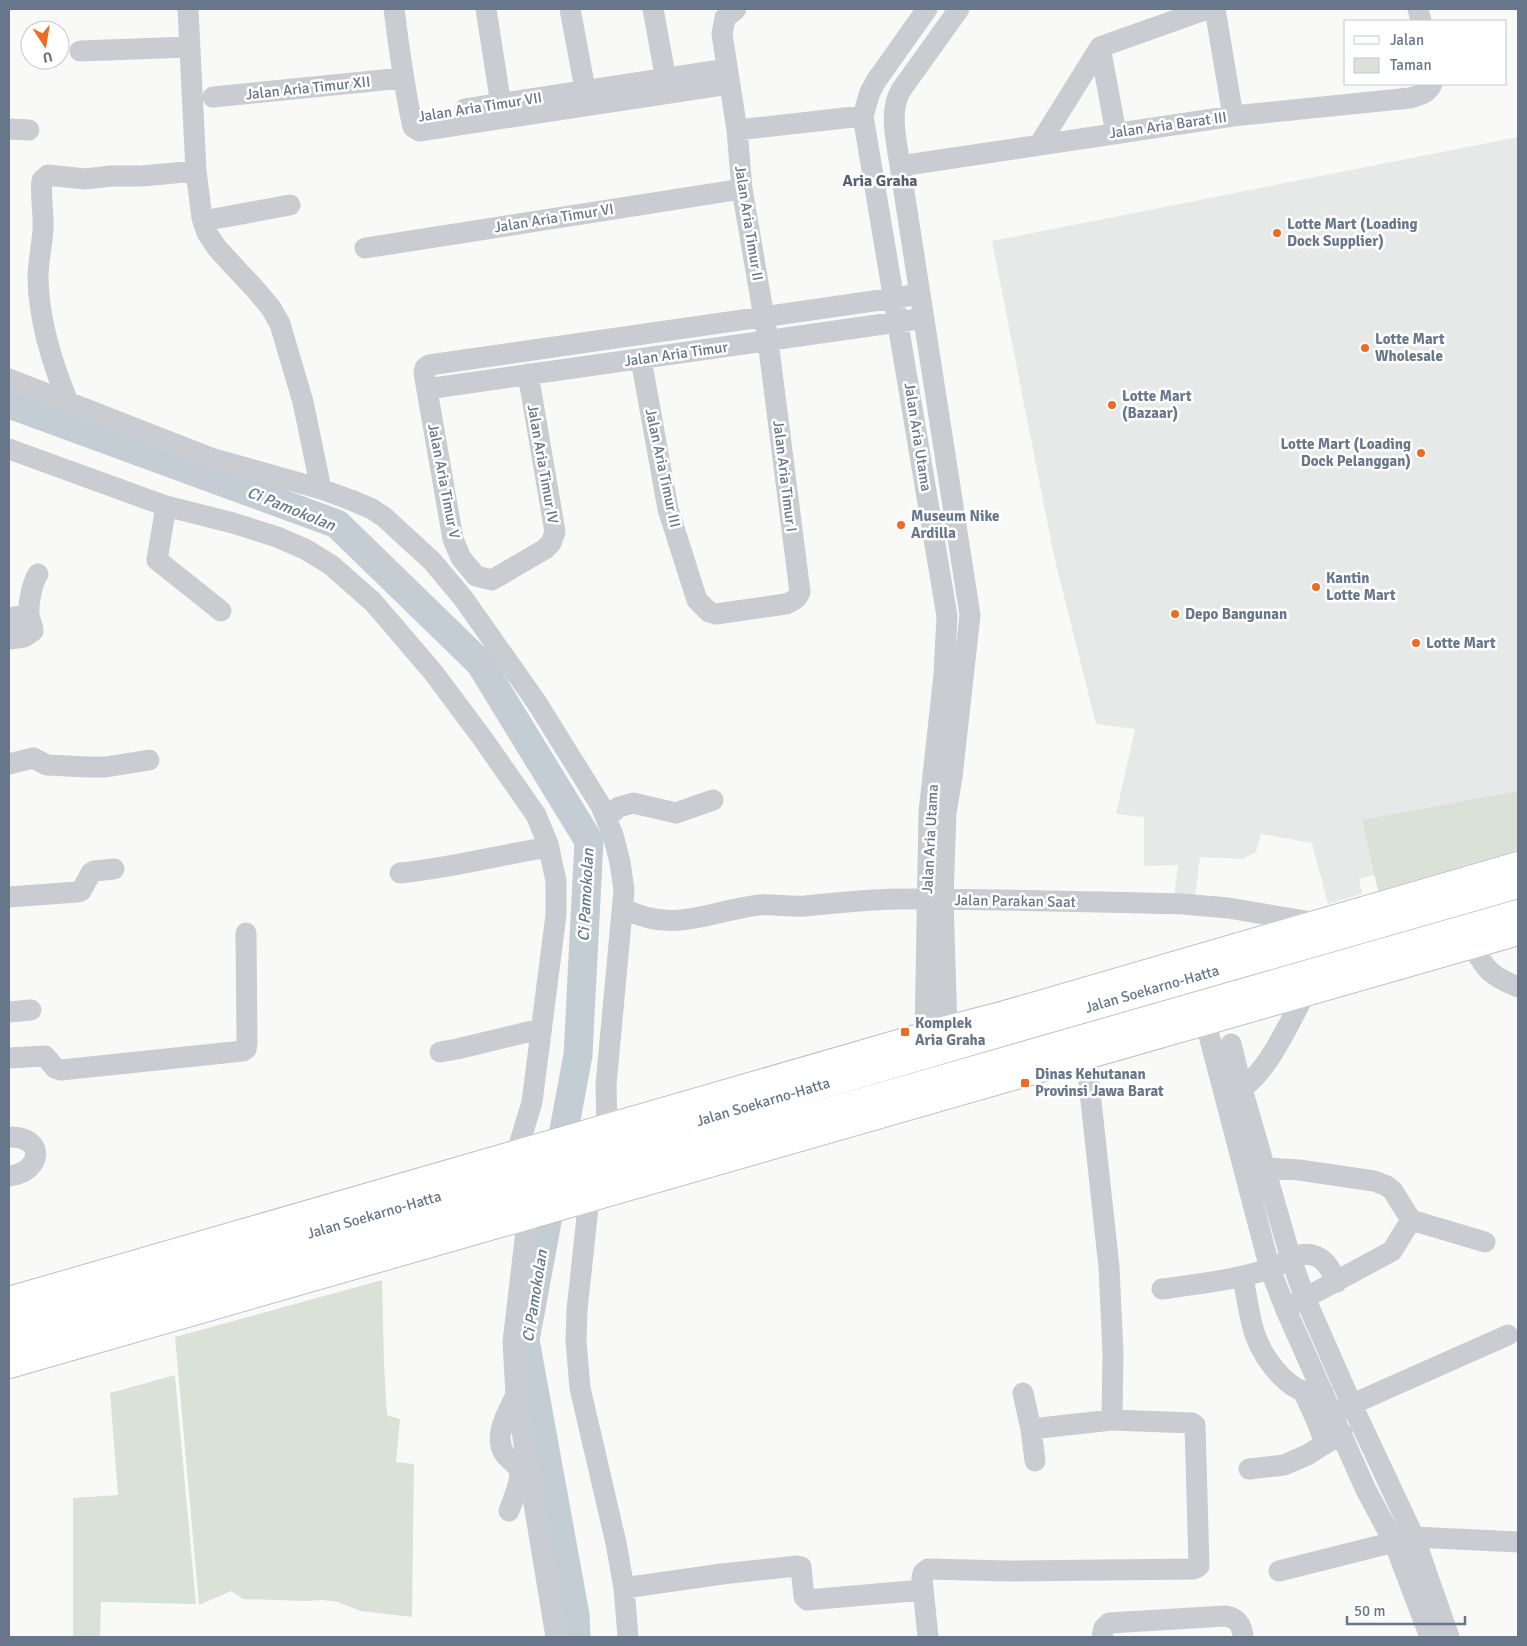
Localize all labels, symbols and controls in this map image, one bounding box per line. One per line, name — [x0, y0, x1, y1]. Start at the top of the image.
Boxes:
north arrow — [20, 20, 70, 70]
legend — [1344, 20, 1507, 85]
text: Jalan — [1390, 31, 1424, 49]
text: U — [41, 48, 54, 67]
text: Taman — [1390, 56, 1432, 74]
street label: Jalan Aria Timur XII — [245, 72, 371, 104]
street label: Jalan Aria Timur VII — [417, 88, 543, 126]
street label: Jalan Aria Barat III — [1108, 108, 1228, 142]
street label: Jalan Aria Timur II — [731, 164, 767, 282]
district label: Aria Graha — [842, 171, 918, 191]
street label: Jalan Aria Timur VI — [493, 200, 615, 236]
place label: Lotte Mart (Loading Dock Supplier) — [1287, 215, 1418, 250]
marker: Lotte Mart (Loading Dock Supplier) — [1271, 227, 1283, 239]
place label: Lotte Mart Wholesale — [1375, 330, 1445, 365]
street label: Jalan Aria Timur — [623, 338, 729, 370]
marker: Lotte Mart Wholesale — [1359, 342, 1371, 354]
street label: Jalan Aria Utama — [901, 381, 935, 493]
place label: Lotte Mart (Bazaar) — [1122, 387, 1192, 422]
marker: Lotte Mart (Bazaar) — [1106, 399, 1118, 411]
street label: Jalan Aria Timur IV — [524, 403, 562, 525]
street label: Jalan Aria Timur III — [642, 407, 684, 529]
street label: Jalan Aria Timur I — [769, 419, 801, 533]
street label: Jalan Aria Timur V — [424, 422, 464, 540]
place label: Lotte Mart (Loading Dock Pelanggan) — [1280, 435, 1411, 470]
marker: Lotte Mart (Loading Dock Pelanggan) — [1415, 447, 1427, 459]
water label: Ci Pamokolan — [244, 482, 339, 536]
place label: Museum Nike Ardilla — [911, 507, 999, 542]
marker: Museum Nike Ardilla — [895, 519, 907, 531]
place label: Kantin Lotte Mart — [1326, 569, 1396, 604]
marker: Kantin Lotte Mart — [1310, 581, 1322, 593]
place label: Depo Bangunan — [1185, 605, 1287, 623]
marker: Depo Bangunan — [1169, 608, 1181, 620]
place label: Lotte Mart — [1426, 634, 1496, 652]
marker: Lotte Mart — [1410, 637, 1422, 649]
street label: Jalan Aria Utama — [918, 784, 942, 894]
water label: Ci Pamokolan — [574, 847, 598, 942]
street label: Jalan Parakan Saat — [954, 891, 1076, 911]
street label: Jalan Soekarno-Hatta — [1083, 961, 1221, 1017]
place label: Komplek Aria Graha — [915, 1014, 986, 1049]
marker: Komplek Aria Graha — [899, 1026, 911, 1038]
place label: Dinas Kehutanan Provinsi Jawa Barat — [1035, 1065, 1164, 1100]
street label: Jalan Soekarno-Hatta — [694, 1074, 832, 1130]
marker: Dinas Kehutanan Provinsi Jawa Barat — [1019, 1077, 1031, 1089]
street label: Jalan Soekarno-Hatta — [305, 1187, 443, 1243]
water label: Ci Pamokolan — [518, 1247, 552, 1343]
scale bar — [1347, 1594, 1464, 1626]
text: 50 m — [1354, 1602, 1385, 1620]

